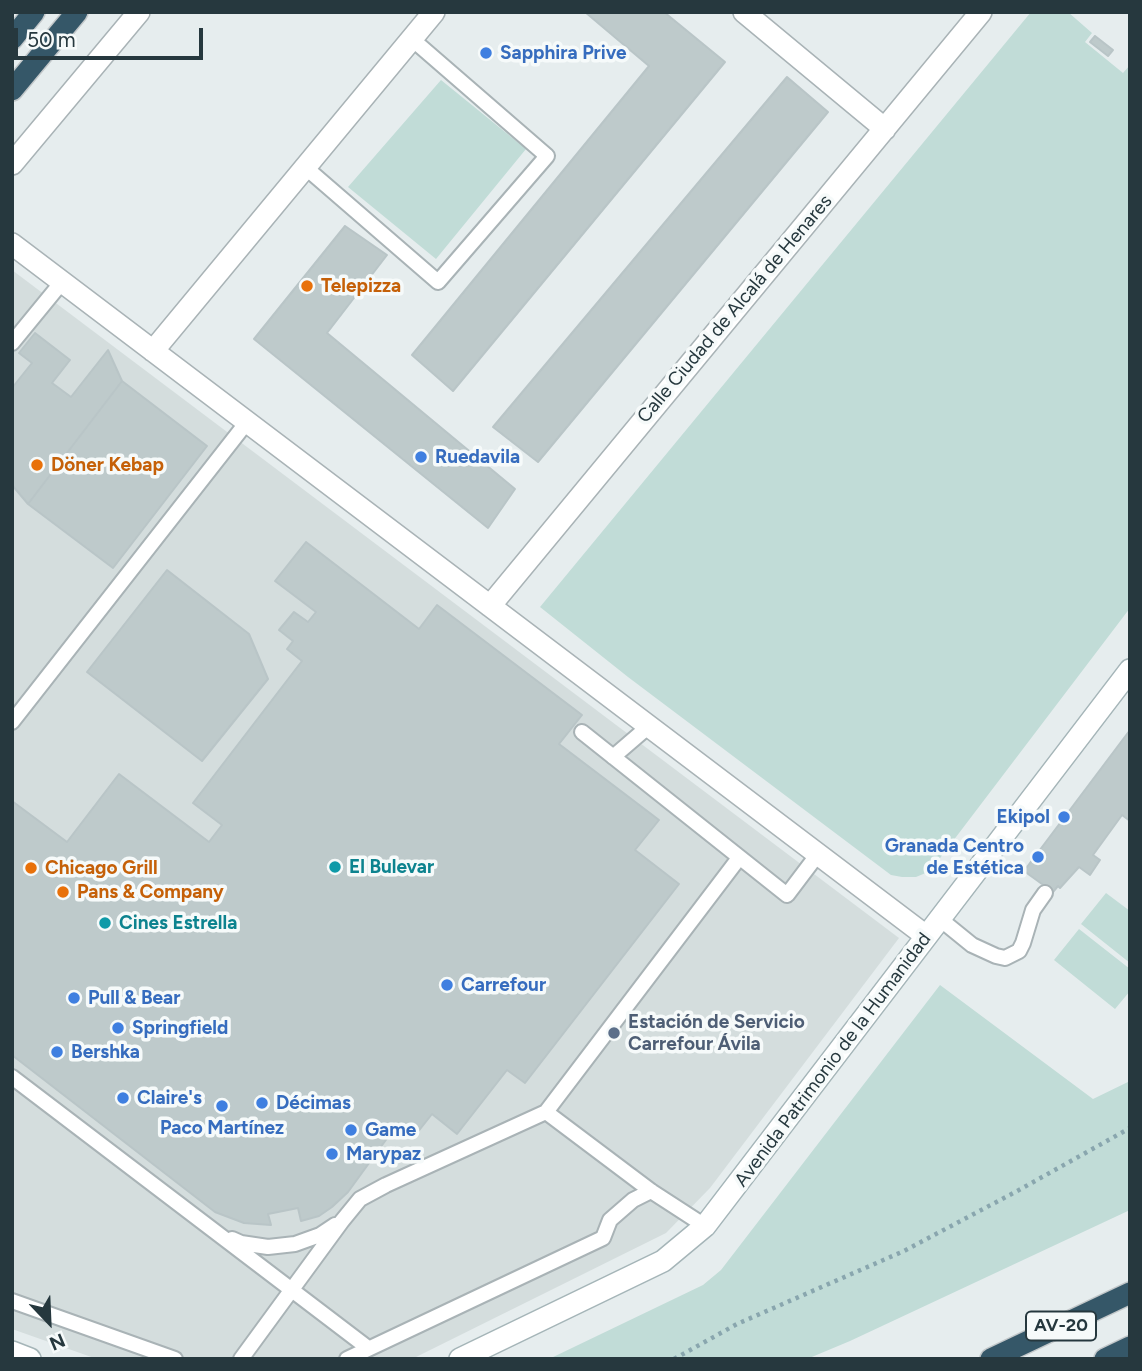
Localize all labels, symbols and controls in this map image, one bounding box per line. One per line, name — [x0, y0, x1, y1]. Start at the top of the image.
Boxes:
scale bar — [18, 14, 206, 58]
text: 50 m — [27, 27, 76, 52]
place label: Sapphira Prive — [500, 42, 627, 64]
marker: Sapphira Prive — [478, 45, 494, 61]
street label: Calle Ciudad de Alcalá de Henares — [633, 190, 837, 428]
place label: Telepizza — [321, 275, 401, 297]
marker: Telepizza — [299, 278, 315, 294]
place label: Ruedavila — [435, 446, 520, 468]
marker: Ruedavila — [413, 449, 429, 465]
place label: Döner Kebap — [51, 454, 164, 476]
marker: Döner Kebap — [29, 457, 45, 473]
place label: Ekipol — [996, 806, 1050, 828]
marker: Ekipol — [1056, 809, 1072, 825]
place label: Granada Centro de Estética — [885, 835, 1024, 879]
marker: Granada Centro de Estética — [1030, 849, 1046, 865]
place label: El Bulevar — [349, 856, 434, 878]
place label: Chicago Grill — [45, 857, 158, 879]
marker: El Bulevar — [327, 859, 343, 875]
marker: Chicago Grill — [23, 860, 39, 876]
place label: Pans & Company — [77, 881, 224, 903]
marker: Pans & Company — [55, 884, 71, 900]
place label: Cines Estrella — [119, 912, 237, 934]
marker: Cines Estrella — [97, 915, 113, 931]
street label: Avenida Patrimonio de la Humanidad — [730, 929, 936, 1191]
place label: Carrefour — [461, 974, 546, 996]
marker: Carrefour — [439, 977, 455, 993]
place label: Pull & Bear — [88, 987, 180, 1009]
marker: Pull & Bear — [66, 990, 82, 1006]
place label: Estación de Servicio Carrefour Ávila — [628, 1011, 805, 1055]
place label: Springfield — [132, 1017, 228, 1039]
marker: Springfield — [110, 1020, 126, 1036]
marker: Estación de Servicio Carrefour Ávila — [606, 1025, 622, 1041]
place label: Bershka — [71, 1041, 140, 1063]
marker: Bershka — [49, 1044, 65, 1060]
place label: Claire's — [137, 1087, 202, 1109]
marker: Claire's — [115, 1090, 131, 1106]
place label: Décimas — [276, 1092, 351, 1114]
marker: Décimas — [254, 1095, 270, 1111]
marker: Paco Martínez — [214, 1098, 230, 1114]
place label: Paco Martínez — [160, 1117, 284, 1139]
place label: Game — [365, 1119, 416, 1141]
marker: Game — [343, 1122, 359, 1138]
place label: Marypaz — [346, 1143, 421, 1165]
marker: Marypaz — [324, 1146, 340, 1162]
north arrow — [14, 1287, 84, 1357]
road number: AV-20 — [1026, 1311, 1096, 1340]
text: N — [46, 1328, 69, 1355]

